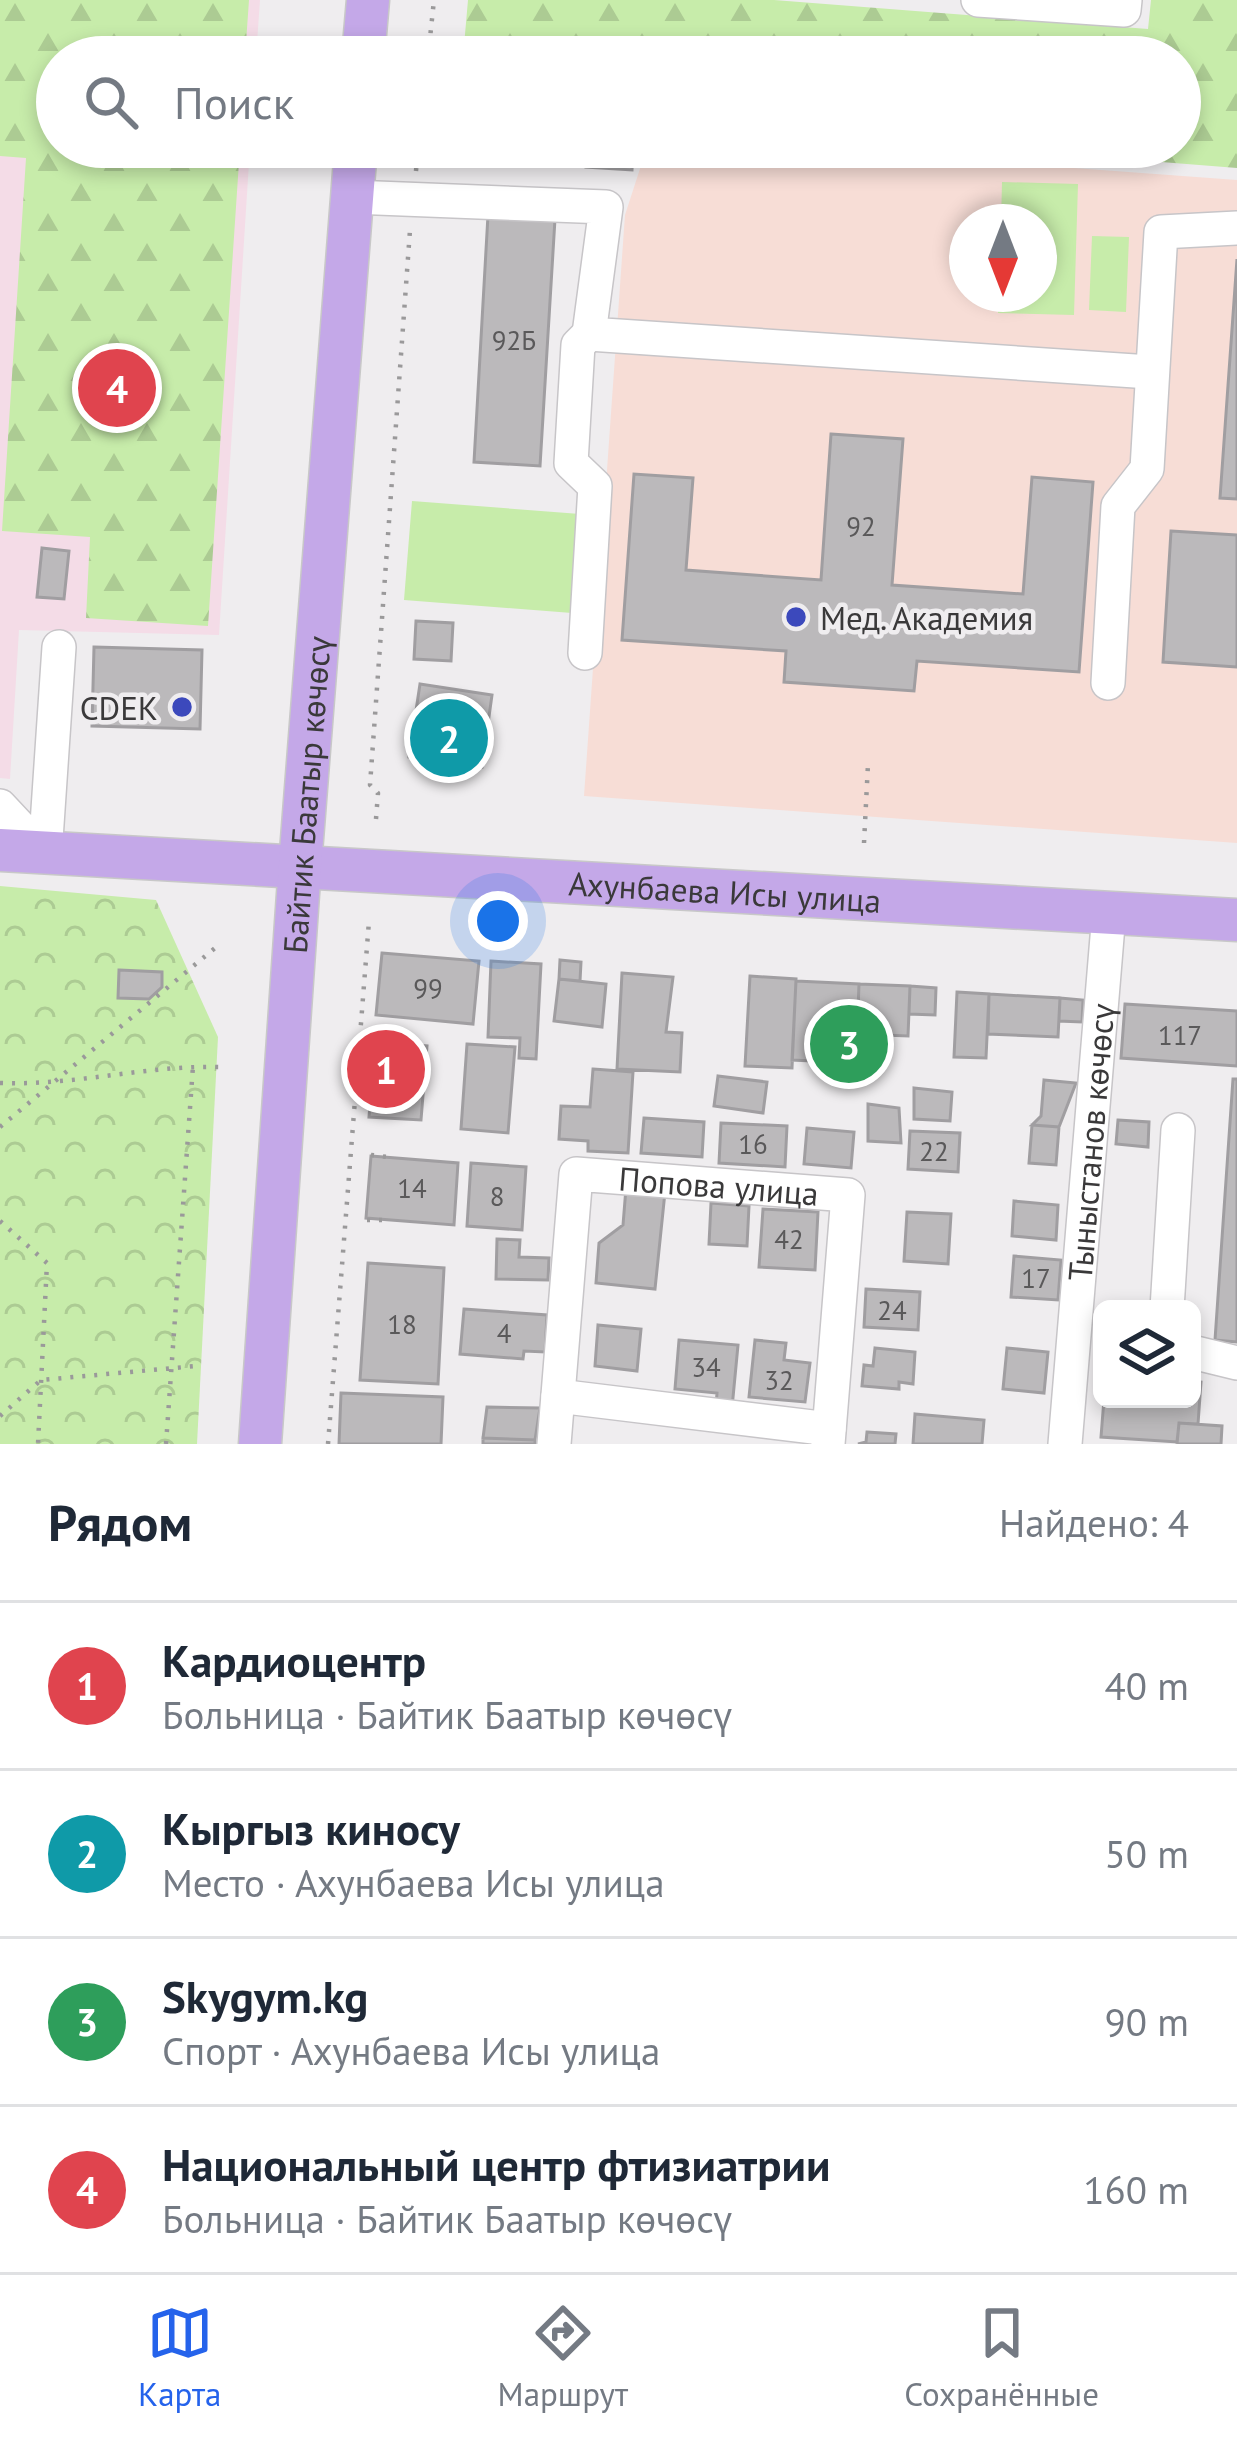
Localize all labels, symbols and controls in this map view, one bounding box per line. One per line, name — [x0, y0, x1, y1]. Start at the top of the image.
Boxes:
search box — [36, 36, 1201, 168]
icon: search — [78, 69, 144, 135]
text: Поиск — [174, 73, 294, 131]
north arrow — [949, 204, 1057, 312]
house number: 92Б — [492, 323, 536, 357]
pin: 4 — [78, 343, 156, 433]
house number: 92 — [846, 509, 876, 543]
place label: Мед. Академия — [820, 596, 1033, 639]
marker: Мед. Академия — [783, 604, 809, 630]
street label: Байтик Баатыр көчөсү — [272, 634, 339, 955]
place label: CDEK — [80, 686, 158, 729]
pin: 2 — [410, 693, 488, 783]
marker: CDEK — [169, 694, 195, 720]
street label: Ахунбаева Исы улица — [567, 861, 882, 921]
your location — [468, 891, 528, 951]
house number: 99 — [413, 971, 443, 1005]
pin: 3 — [810, 999, 888, 1089]
street label: Тыныстанов көчөсү — [1057, 1002, 1123, 1282]
house number: 117 — [1158, 1018, 1202, 1052]
pin: 1 — [347, 1024, 425, 1114]
house number: 16 — [738, 1127, 768, 1161]
house number: 22 — [919, 1134, 949, 1168]
street label: Попова улица — [617, 1156, 820, 1214]
house number: 14 — [397, 1171, 427, 1205]
house number: 8 — [490, 1179, 504, 1213]
house number: 42 — [774, 1222, 804, 1256]
house number: 17 — [1021, 1261, 1051, 1295]
house number: 24 — [877, 1293, 907, 1327]
map controls — [1093, 1300, 1201, 1408]
button: layers — [1093, 1300, 1201, 1408]
house number: 18 — [387, 1307, 417, 1341]
house number: 4 — [497, 1316, 512, 1350]
house number: 34 — [691, 1350, 721, 1384]
house number: 32 — [764, 1363, 794, 1397]
text: Рядом — [48, 1489, 192, 1555]
text: Найдено: 4 — [999, 1497, 1189, 1548]
text: Кардиоцентр — [162, 1631, 426, 1689]
text: 1 — [76, 1660, 98, 1711]
text: 40 m — [1104, 1660, 1189, 1711]
text: Больница · Байтик Баатыр көчөсү — [162, 1689, 732, 1740]
text: Кыргыз киносу — [162, 1799, 460, 1857]
text: 2 — [76, 1828, 98, 1879]
text: 50 m — [1104, 1828, 1189, 1879]
text: Место · Ахунбаева Исы улица — [162, 1857, 664, 1908]
text: Skygym.kg — [162, 1967, 368, 2025]
text: 3 — [76, 1996, 98, 2047]
text: 90 m — [1104, 1996, 1189, 2047]
text: Спорт · Ахунбаева Исы улица — [162, 2025, 660, 2076]
text: Национальный центр фтизиатрии — [162, 2135, 830, 2193]
text: 4 — [76, 2164, 98, 2215]
text: 160 m — [1083, 2164, 1189, 2215]
text: Больница · Байтик Баатыр көчөсү — [162, 2193, 732, 2244]
tab: Карта — [138, 2300, 221, 2415]
tab: Маршрут — [498, 2300, 628, 2415]
tab: Сохранённые — [904, 2300, 1099, 2415]

